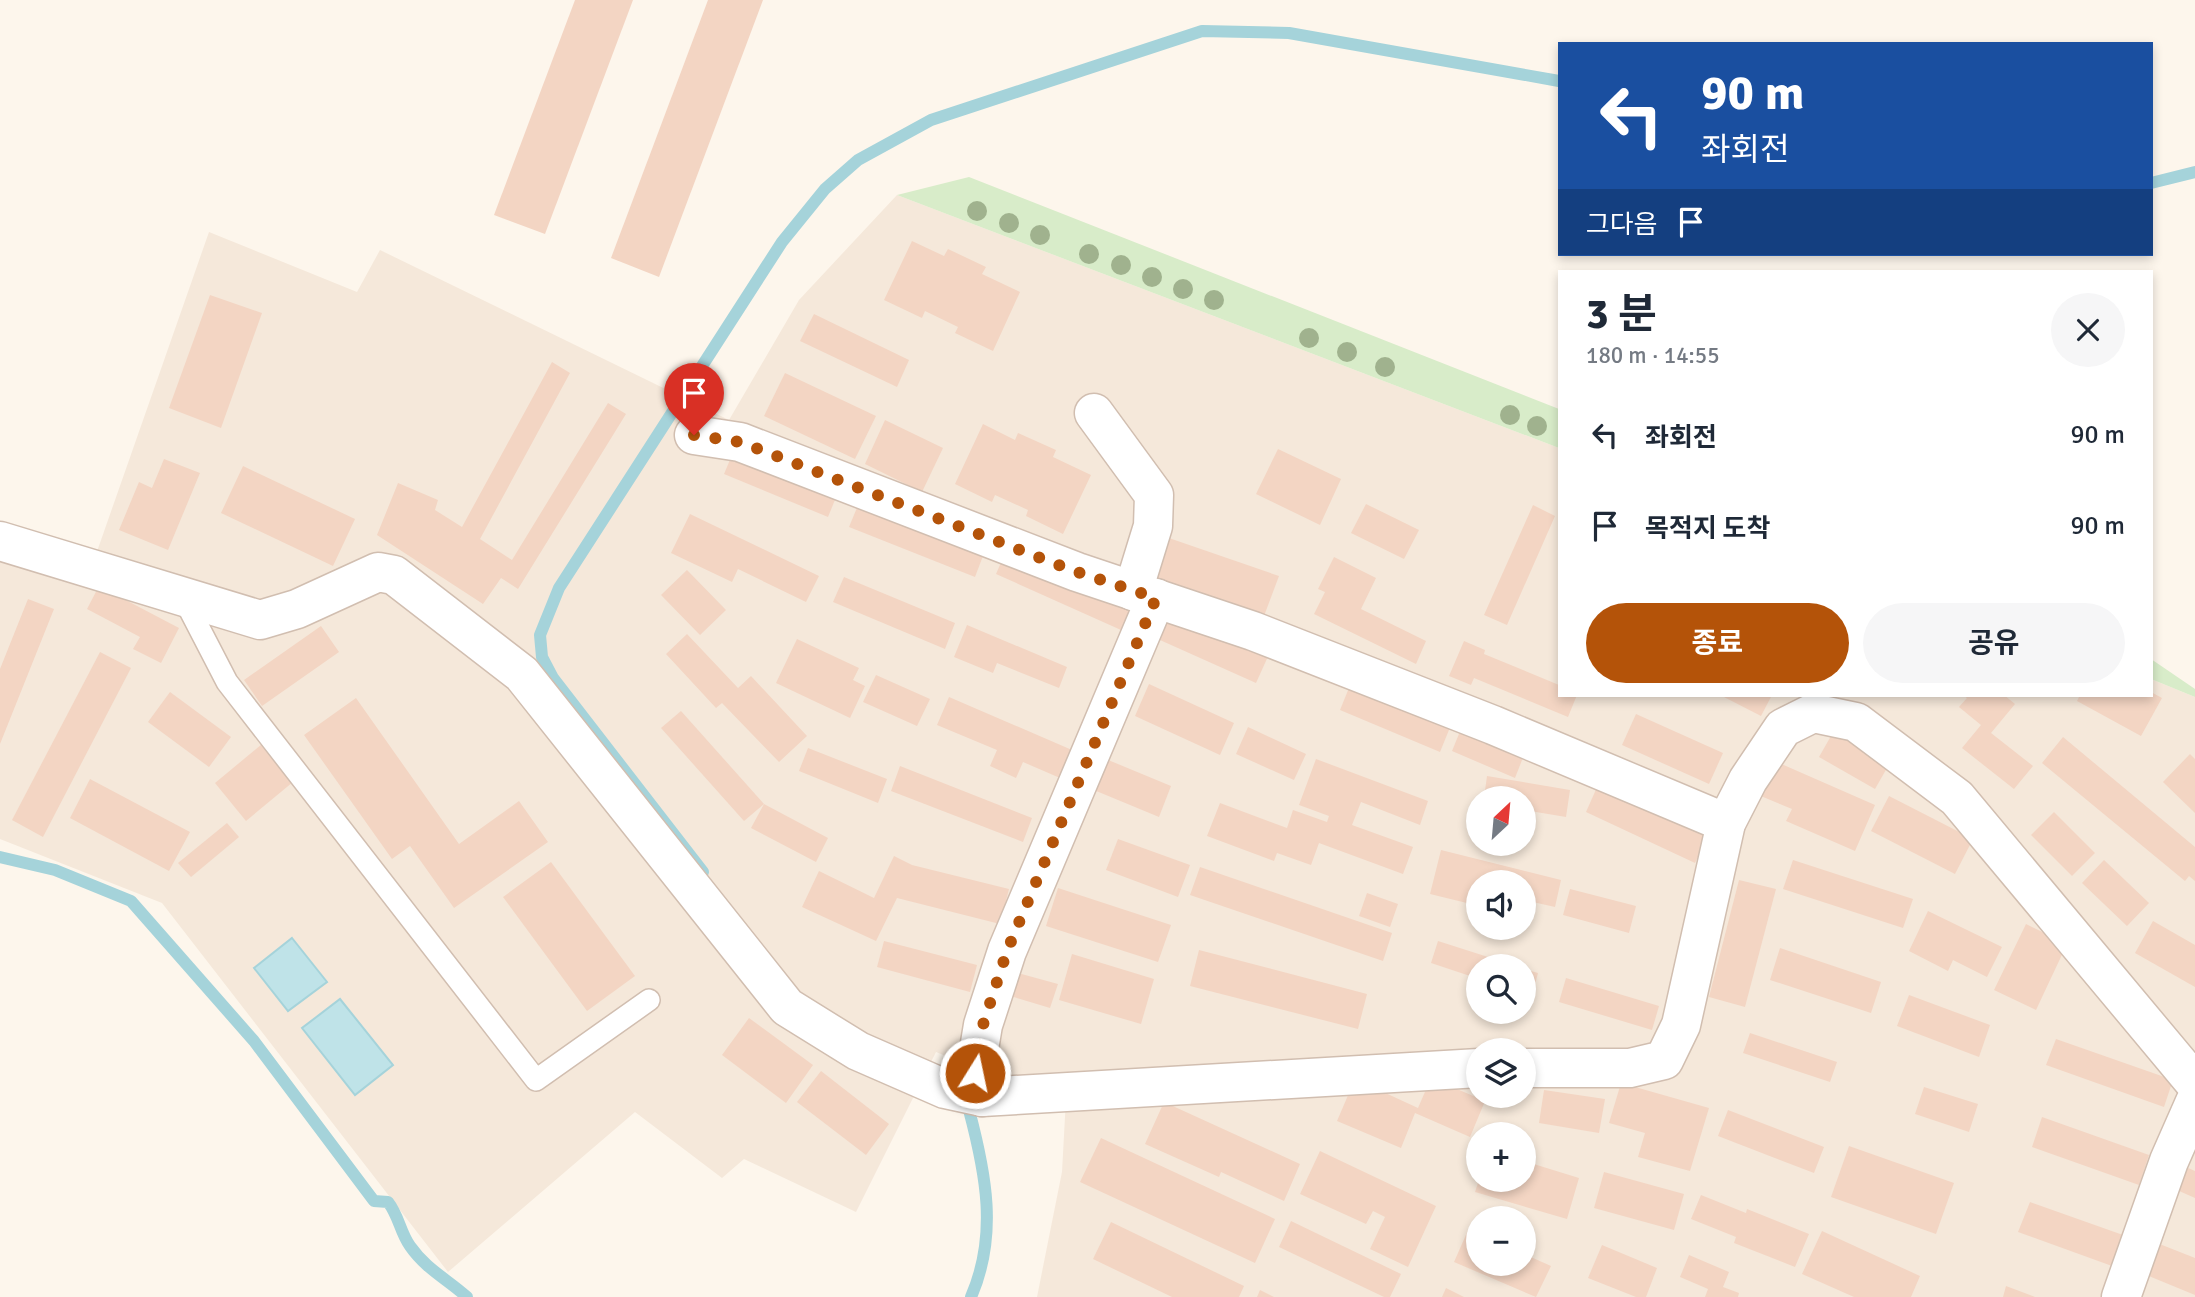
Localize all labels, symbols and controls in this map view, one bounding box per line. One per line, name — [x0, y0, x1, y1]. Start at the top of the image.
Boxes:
text: 90 m — [1701, 63, 1804, 123]
icon: left — [1586, 70, 1677, 161]
text: 좌회전 — [1701, 130, 1789, 169]
icon: arrive — [1672, 203, 1710, 241]
text: 그다음 — [1586, 209, 1658, 241]
text: 3 분 — [1586, 289, 1657, 340]
button: close — [2051, 293, 2125, 367]
text: 180 m · 14:55 — [1586, 341, 1720, 370]
pin — [664, 363, 724, 435]
icon: arrive — [675, 374, 713, 412]
icon: left — [1586, 416, 1624, 454]
text: 90 m — [2070, 419, 2125, 451]
text: 좌회전 — [1645, 422, 1717, 454]
icon: arrive — [1586, 507, 1624, 545]
text: 90 m — [2070, 510, 2125, 542]
text: 목적지 도착 — [1645, 513, 1770, 545]
button: 종료 — [1586, 603, 1849, 683]
button: 공유 — [1863, 603, 2125, 683]
north arrow — [1466, 786, 1536, 856]
map controls — [1466, 786, 1536, 1276]
button: sound — [1466, 870, 1536, 940]
button: search — [1466, 954, 1536, 1024]
position arrow — [938, 1036, 1012, 1110]
button: layers — [1466, 1038, 1536, 1108]
button: + — [1466, 1122, 1536, 1192]
button: − — [1466, 1206, 1536, 1276]

